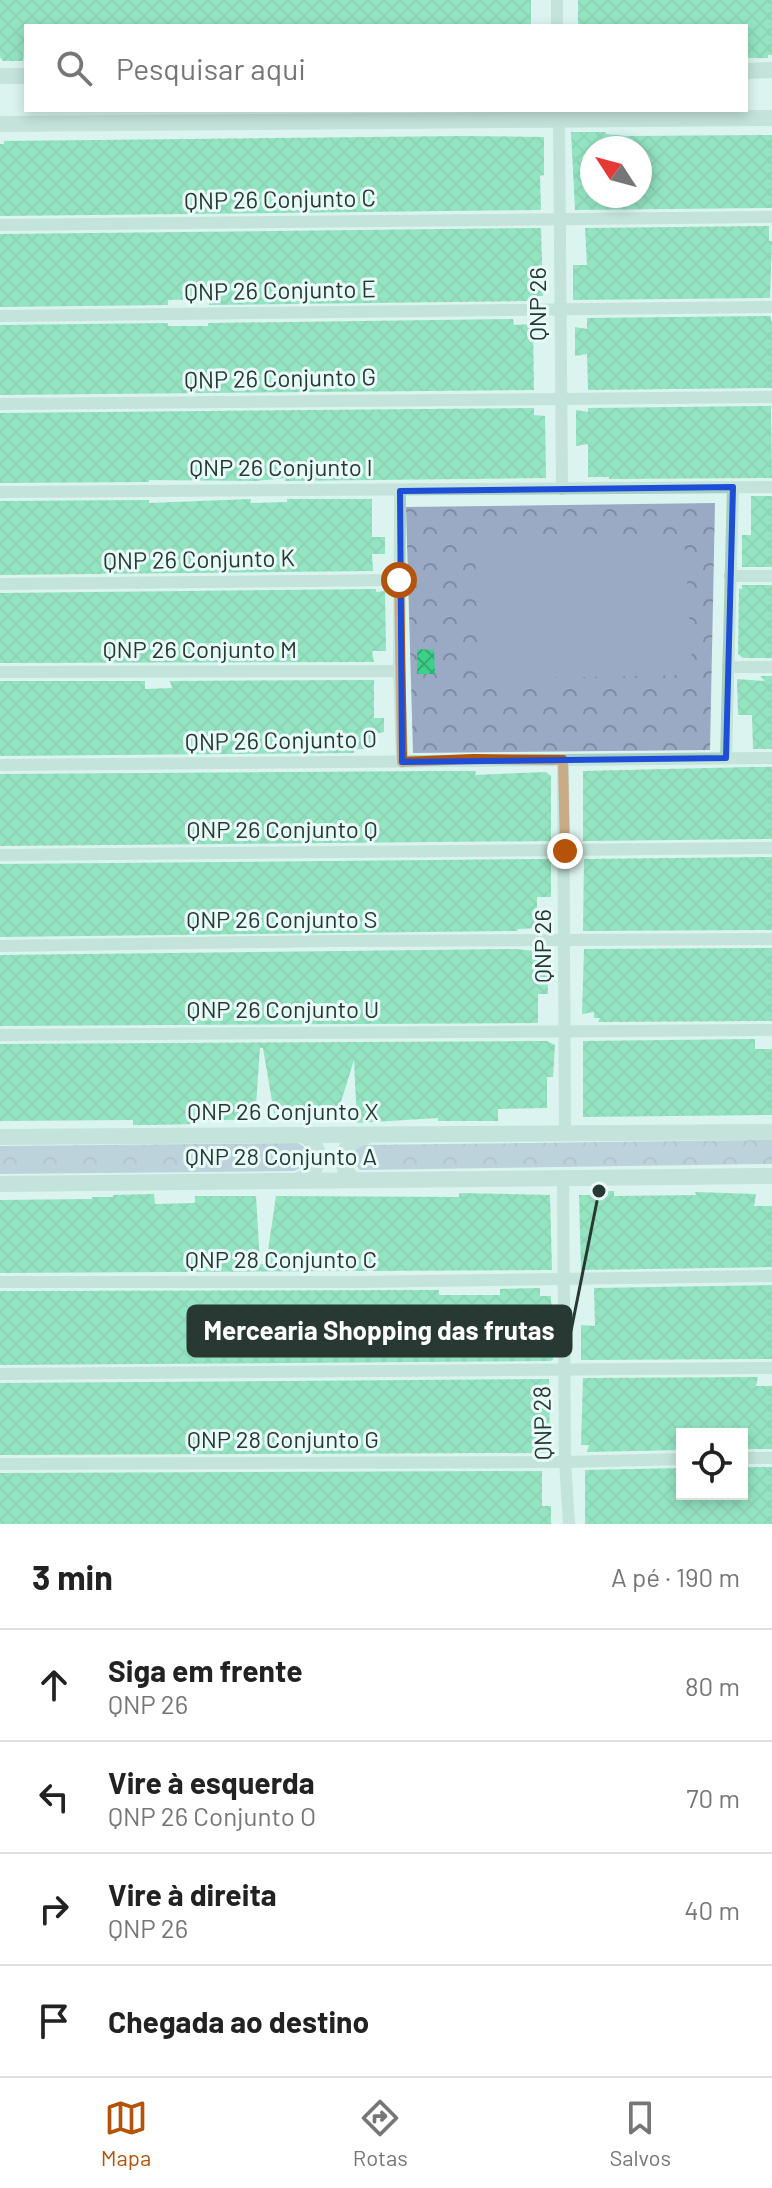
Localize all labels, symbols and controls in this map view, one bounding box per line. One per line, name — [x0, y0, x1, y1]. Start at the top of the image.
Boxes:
search box — [24, 24, 748, 112]
icon: search — [52, 46, 96, 90]
text: Pesquisar aqui — [116, 50, 306, 86]
north arrow — [580, 136, 652, 208]
street label: QNP 26 Conjunto C — [184, 182, 376, 215]
street label: QNP 26 — [522, 267, 551, 341]
street label: QNP 26 Conjunto E — [184, 273, 376, 306]
street label: QNP 26 Conjunto G — [184, 361, 376, 394]
street label: QNP 26 Conjunto I — [189, 452, 373, 481]
street label: QNP 26 Conjunto K — [103, 542, 295, 575]
route start — [381, 562, 417, 598]
street label: QNP 26 Conjunto M — [103, 634, 297, 663]
street label: QNP 26 Conjunto O — [185, 723, 377, 756]
street label: QNP 26 Conjunto Q — [186, 814, 378, 843]
route end — [547, 833, 583, 869]
street label: QNP 26 Conjunto S — [186, 904, 378, 933]
street label: QNP 26 — [527, 909, 556, 983]
street label: QNP 26 Conjunto U — [187, 994, 379, 1023]
street label: QNP 26 Conjunto X — [187, 1096, 379, 1125]
street label: QNP 28 Conjunto A — [185, 1141, 377, 1170]
street label: QNP 28 Conjunto C — [185, 1244, 377, 1273]
callout: Mercearia Shopping das frutas — [188, 1306, 571, 1356]
text: Mercearia Shopping das frutas — [203, 1314, 555, 1345]
street label: QNP 28 — [526, 1386, 557, 1460]
street label: QNP 28 Conjunto G — [187, 1424, 379, 1453]
map controls — [676, 1428, 748, 1500]
button: locate — [676, 1428, 748, 1500]
text: 3 min — [32, 1556, 113, 1597]
text: A pé · 190 m — [611, 1561, 740, 1592]
text: Siga em frente — [108, 1652, 303, 1688]
icon: ahead — [32, 1663, 76, 1707]
text: 80 m — [685, 1670, 740, 1701]
text: QNP 26 — [108, 1688, 188, 1719]
text: Vire à esquerda — [108, 1764, 315, 1800]
icon: left — [32, 1775, 76, 1819]
text: 70 m — [686, 1782, 740, 1813]
text: QNP 26 Conjunto O — [108, 1800, 316, 1831]
text: Vire à direita — [108, 1876, 277, 1912]
icon: right — [32, 1887, 76, 1931]
text: 40 m — [684, 1894, 740, 1925]
text: QNP 26 — [108, 1912, 188, 1943]
icon: arrive — [32, 1999, 76, 2043]
text: Chegada ao destino — [108, 2003, 369, 2039]
tab: Mapa — [101, 2096, 151, 2170]
tab: Rotas — [353, 2096, 408, 2170]
tab: Salvos — [609, 2096, 671, 2170]

